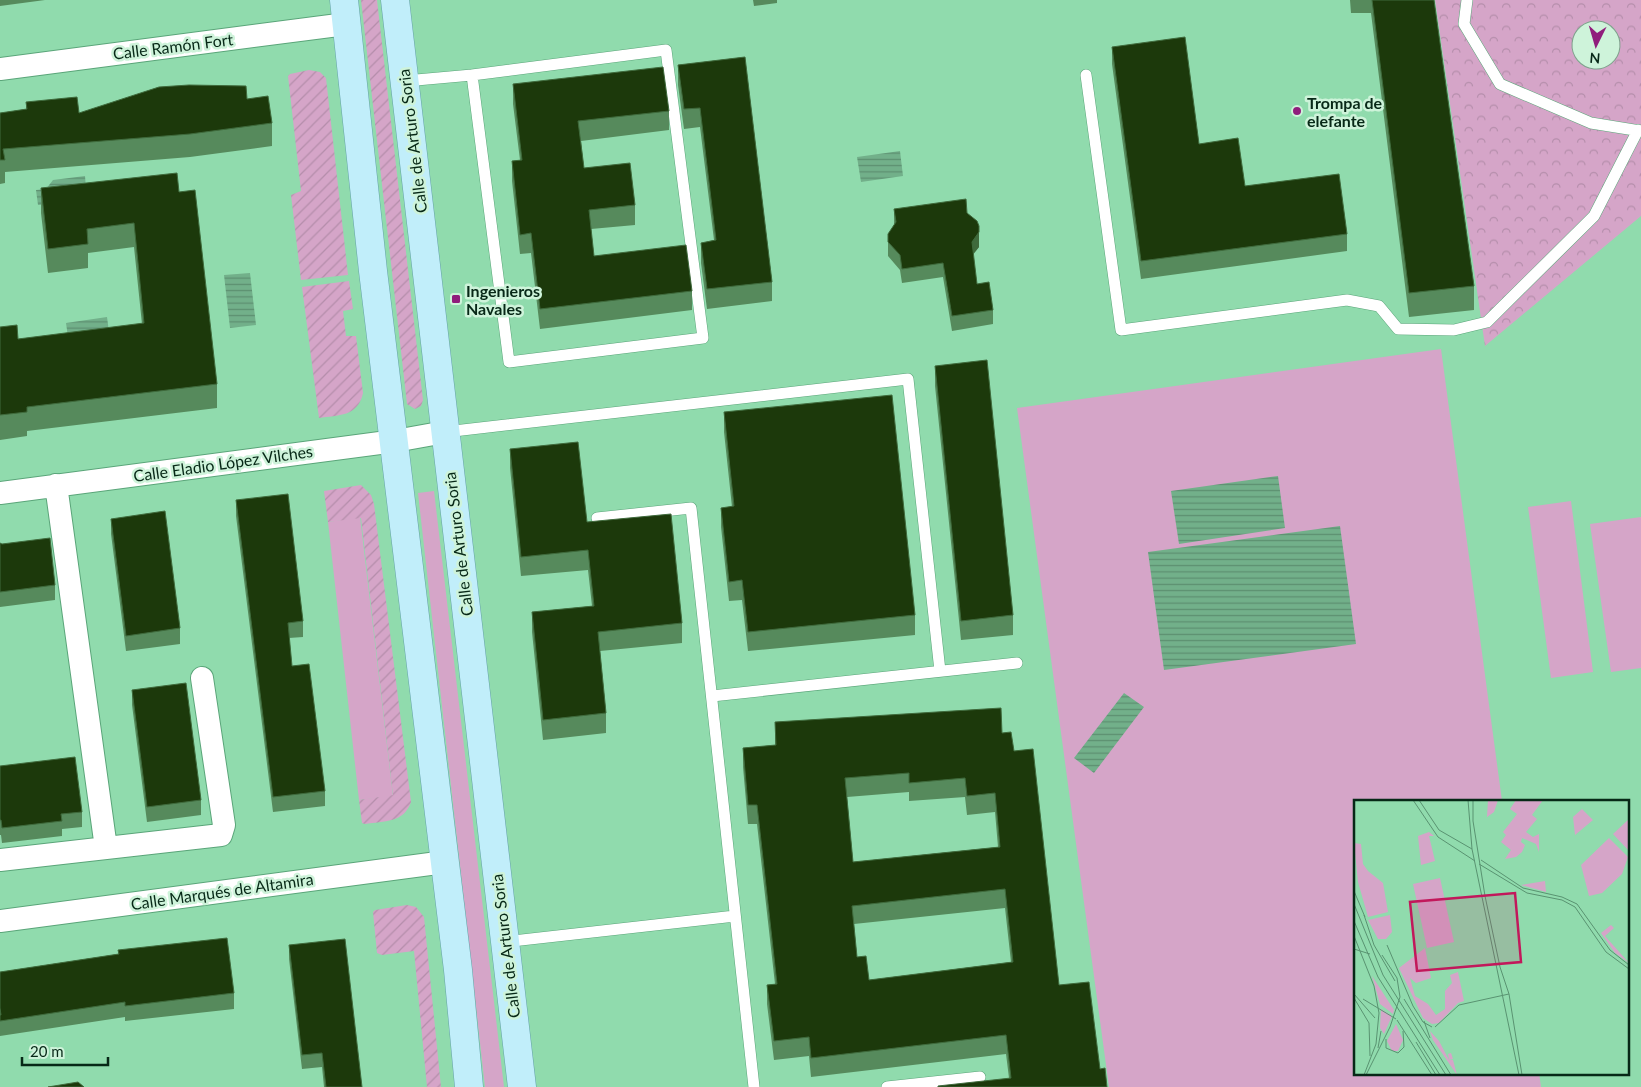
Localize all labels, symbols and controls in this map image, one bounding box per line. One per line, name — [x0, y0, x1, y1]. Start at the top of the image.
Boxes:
north arrow — [1571, 20, 1621, 70]
street label: Calle Ramón Fort — [112, 29, 234, 63]
text: N — [1589, 50, 1601, 67]
street label: Calle de Arturo Soria — [394, 68, 430, 214]
place label: Trompa de elefante — [1307, 93, 1382, 130]
marker: Trompa de elefante — [1291, 105, 1303, 117]
place label: Ingenieros Navales — [466, 281, 540, 318]
marker: Ingenieros Navales — [450, 293, 462, 305]
street label: Calle Eladio López Vilches — [132, 441, 314, 485]
street label: Calle de Arturo Soria — [440, 471, 476, 617]
inset map — [1354, 800, 1628, 1074]
street label: Calle Marqués de Altamira — [130, 869, 314, 913]
street label: Calle de Arturo Soria — [487, 873, 523, 1019]
scale bar — [22, 1034, 109, 1066]
text: 20 m — [30, 1042, 64, 1060]

